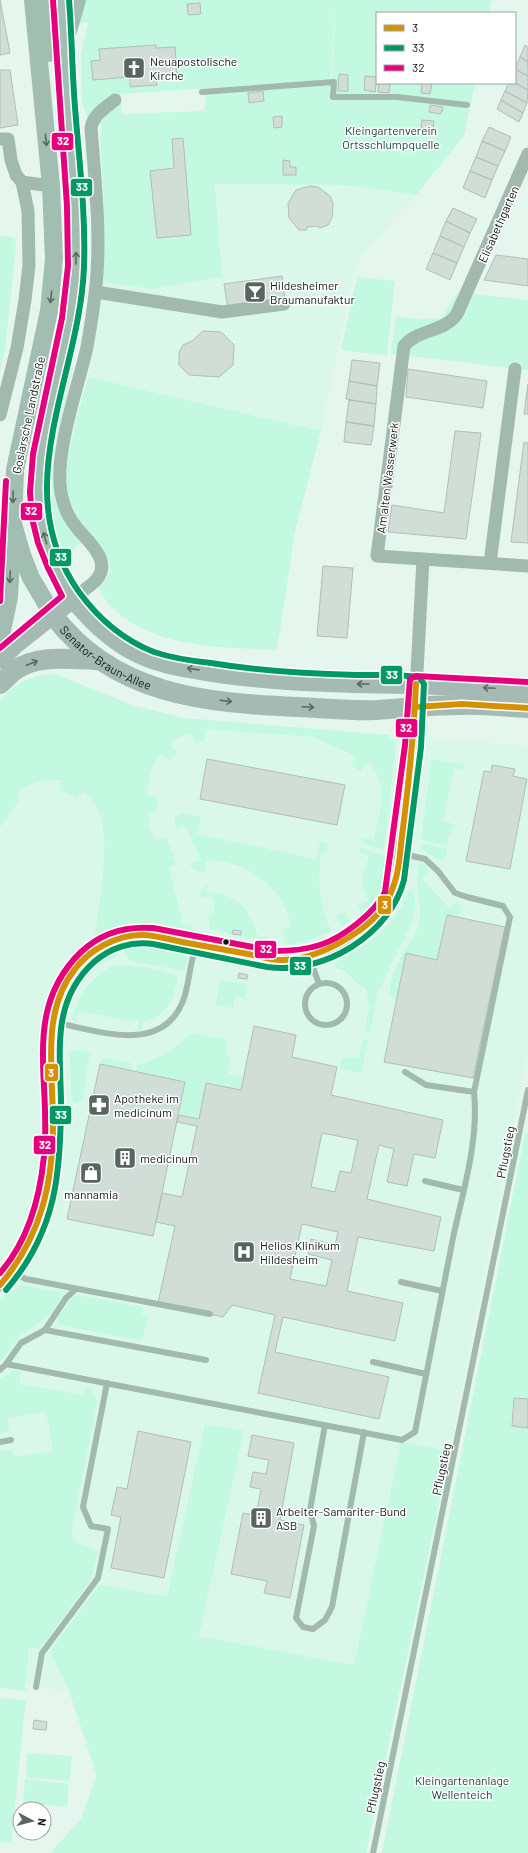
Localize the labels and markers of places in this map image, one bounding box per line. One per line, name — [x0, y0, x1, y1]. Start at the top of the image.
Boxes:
place label: Neuapostolische Kirche — [150, 54, 237, 82]
church icon: Neuapostolische Kirche — [121, 55, 147, 81]
place label: Hildesheimer Braumanufaktur — [270, 278, 355, 306]
bar icon: Hildesheimer Braumanufaktur — [242, 279, 268, 305]
unlabelled marker — [221, 937, 231, 947]
place label: Apotheke im medicinum — [114, 1091, 179, 1119]
pharmacy icon: Apotheke im medicinum — [86, 1092, 112, 1118]
building icon: medicinum — [112, 1145, 138, 1171]
place label: medicinum — [140, 1151, 198, 1165]
shop icon: mannamia — [78, 1160, 104, 1186]
place label: mannamia — [64, 1187, 118, 1201]
place label: Helios Klinikum Hildesheim — [260, 1238, 340, 1266]
hospital icon: Helios Klinikum Hildesheim — [231, 1239, 257, 1265]
place label: Arbeiter-Samariter-Bund ASB — [276, 1504, 406, 1532]
building icon: Arbeiter-Samariter-Bund ASB — [248, 1505, 274, 1531]

